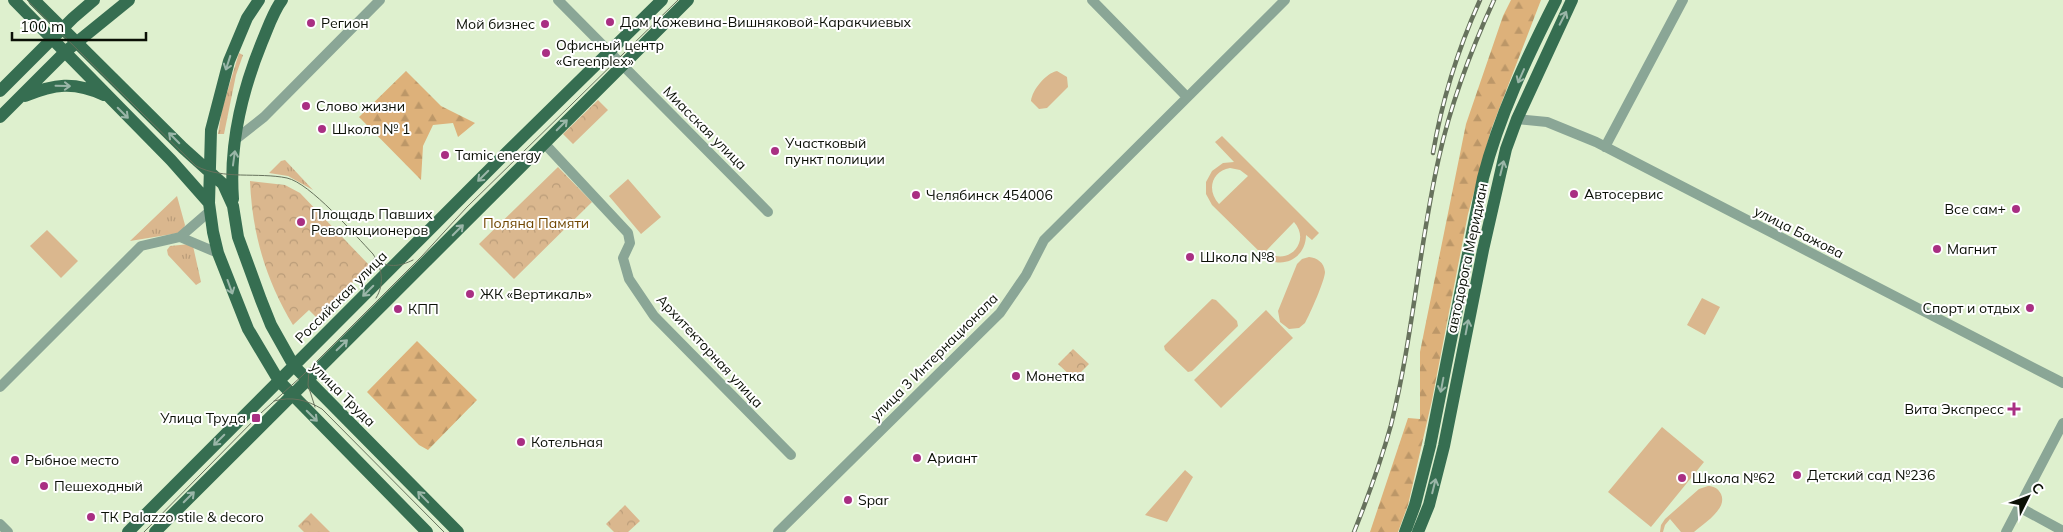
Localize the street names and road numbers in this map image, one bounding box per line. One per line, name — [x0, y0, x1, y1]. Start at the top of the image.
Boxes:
street label: Миасская улица — [659, 82, 751, 174]
street label: автодорога Меридиан — [1442, 181, 1492, 335]
street label: улица Бажова — [1751, 202, 1847, 262]
street label: Российская улица — [291, 247, 391, 347]
street label: улица 3 Интернационала — [866, 289, 1002, 425]
street label: Архитекторная улица — [653, 291, 767, 411]
street label: улица Труда — [307, 358, 379, 430]

